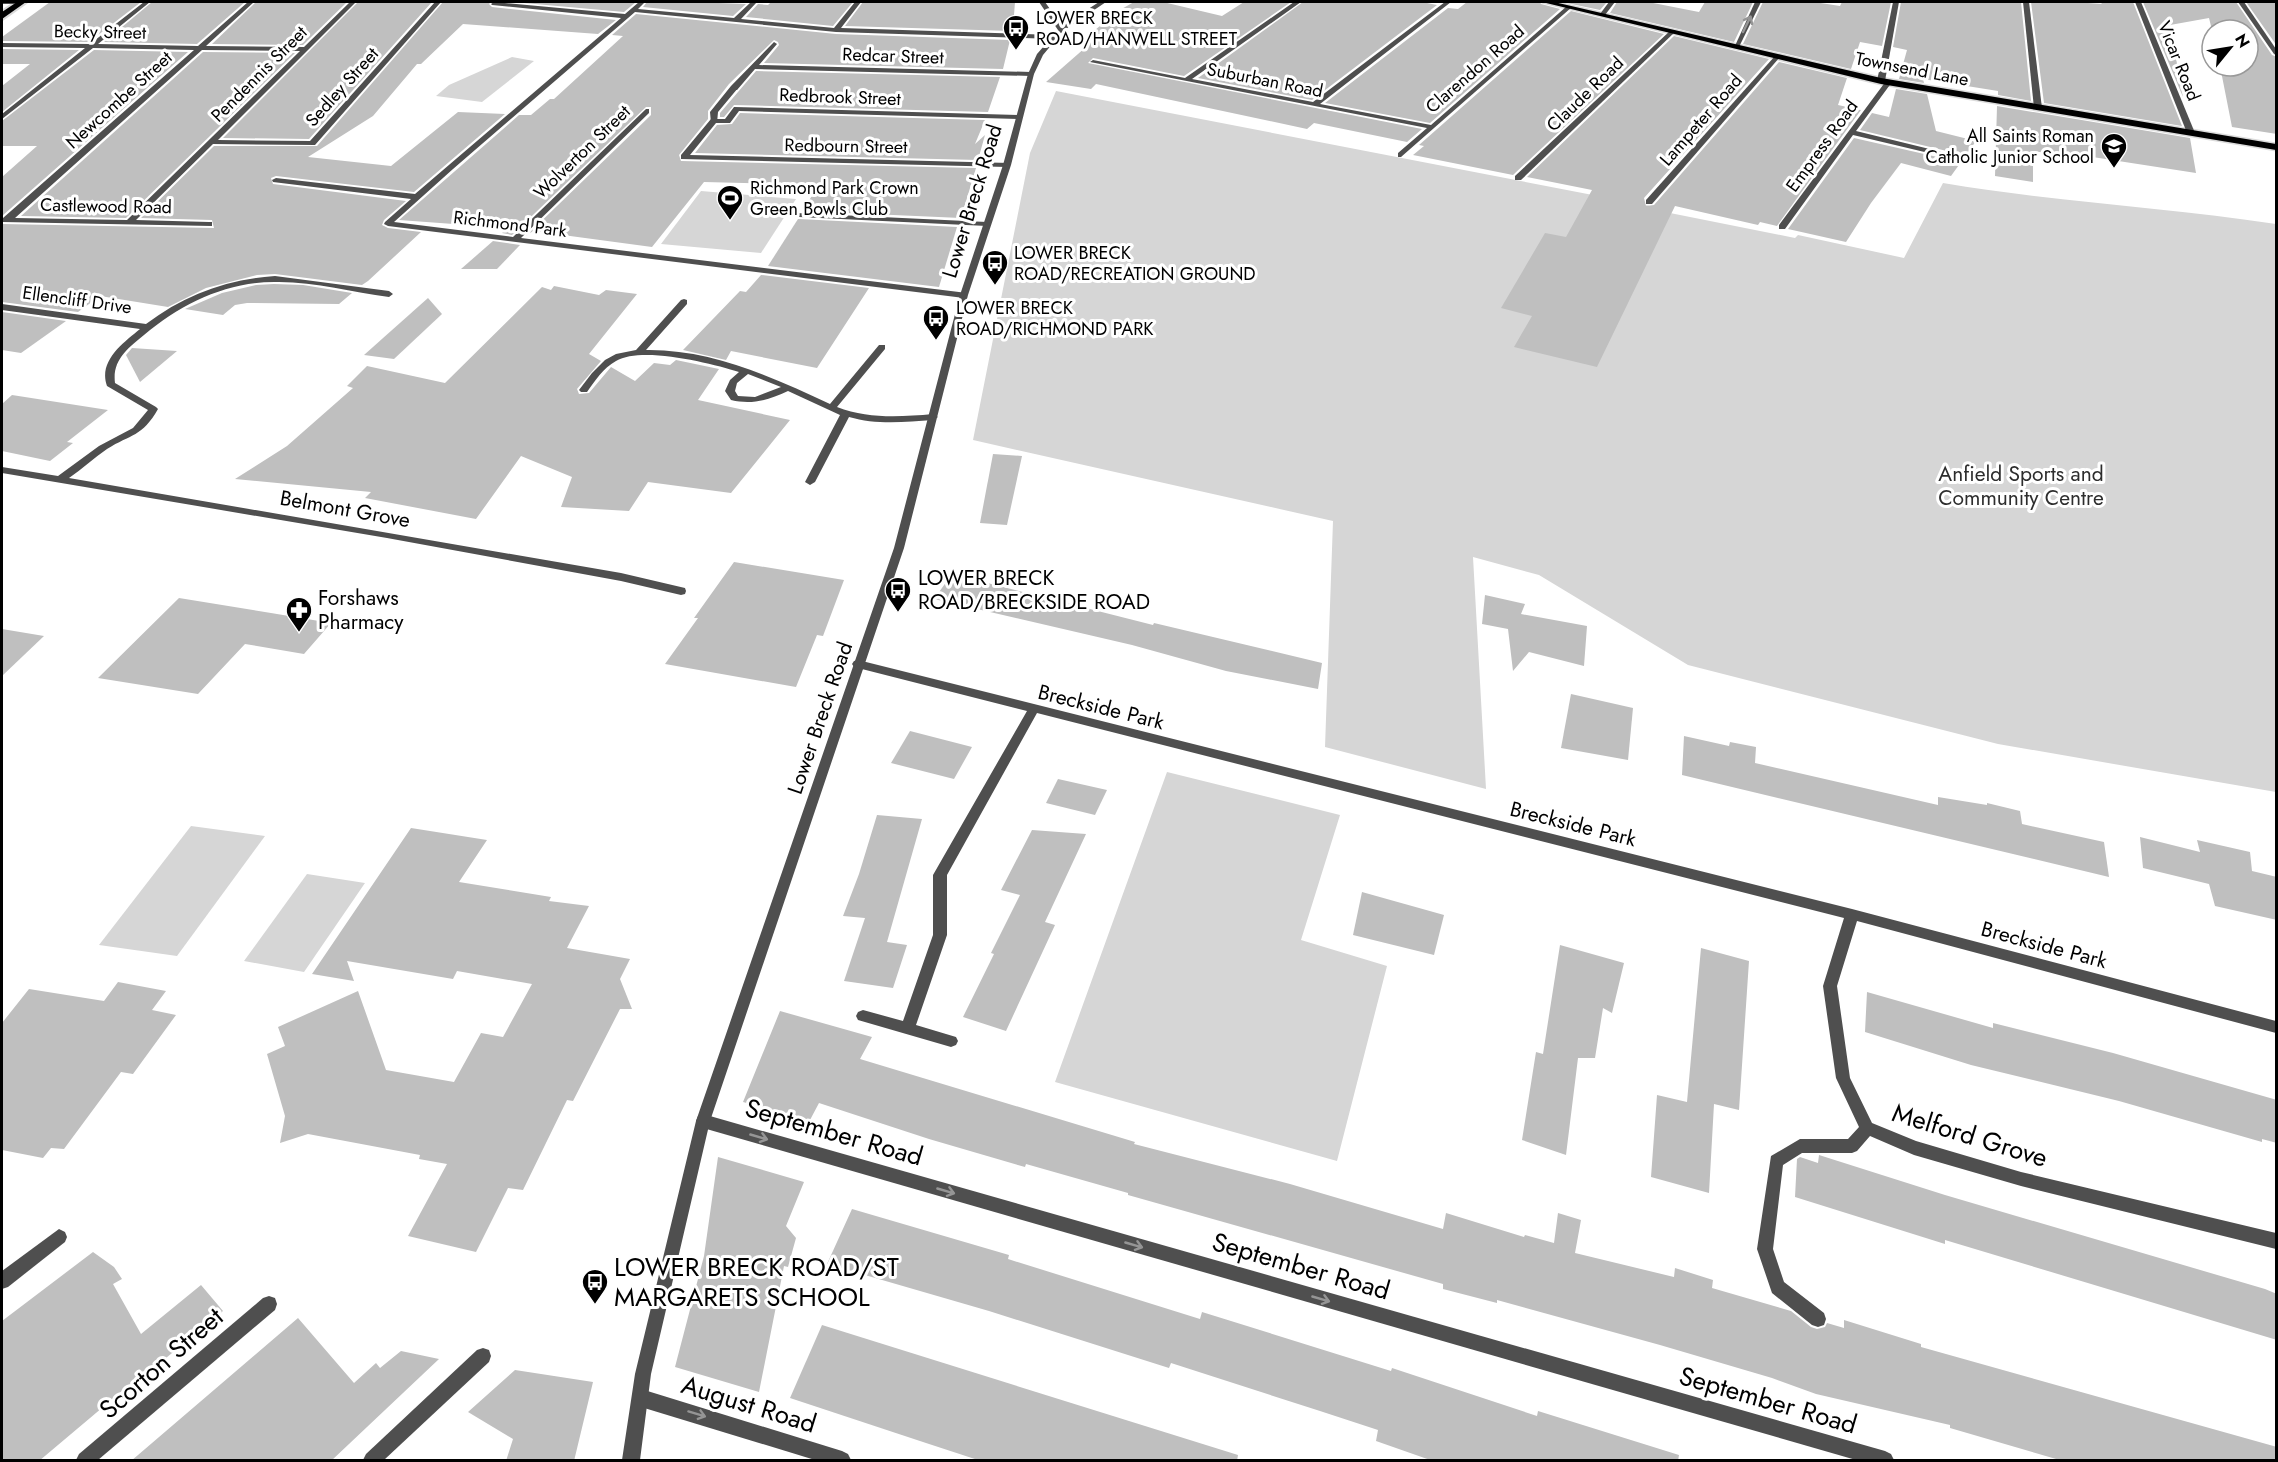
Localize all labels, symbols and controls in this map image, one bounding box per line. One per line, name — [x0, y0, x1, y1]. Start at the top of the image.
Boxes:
place label: LOWER BRECK ROAD/HANWELL STREET — [1036, 5, 1238, 52]
bus stop icon: LOWER BRECK ROAD/HANWELL STREET — [1001, 13, 1031, 51]
one-way arrow — [1741, 16, 1753, 34]
street label: Vicar Road — [2151, 17, 2207, 105]
street label: Becky Street — [54, 18, 147, 46]
north arrow — [2200, 18, 2260, 78]
street label: Clarendon Road — [1420, 19, 1530, 119]
street label: Pendennis Street — [205, 20, 313, 128]
text: N — [2229, 29, 2256, 52]
street label: Sedley Street — [299, 41, 385, 132]
street label: Redcar Street — [842, 41, 945, 71]
street label: Newcombe Street — [60, 45, 178, 155]
street label: Townsend Lane — [1853, 45, 1971, 93]
street label: Claude Road — [1541, 50, 1629, 138]
street label: Suburban Road — [1205, 56, 1325, 104]
street label: Lampeter Road — [1654, 68, 1748, 172]
street label: Redbrook Street — [779, 82, 902, 112]
street label: Empress Road — [1780, 95, 1864, 197]
street label: Wolverton Street — [528, 99, 637, 205]
street label: Lower Breck Road — [934, 120, 1010, 282]
place label: All Saints Roman Catholic Junior School — [1926, 123, 2094, 170]
school or university icon: All Saints Roman Catholic Junior School — [2099, 131, 2129, 169]
street label: Redbourn Street — [784, 132, 908, 160]
place label: Richmond Park Crown Green Bowls Club — [750, 175, 919, 222]
sports icon: Richmond Park Crown Green Bowls Club — [715, 183, 745, 221]
street label: Castlewood Road — [40, 192, 172, 220]
street label: Richmond Park — [452, 204, 568, 244]
place label: LOWER BRECK ROAD/RECREATION GROUND — [1014, 240, 1256, 287]
bus stop icon: LOWER BRECK ROAD/RECREATION GROUND — [980, 248, 1010, 286]
street label: Ellencliff Drive — [21, 279, 133, 321]
place label: LOWER BRECK ROAD/RICHMOND PARK — [956, 295, 1154, 342]
bus stop icon: LOWER BRECK ROAD/RICHMOND PARK — [921, 303, 951, 341]
park label: Anfield Sports and Community Centre — [1938, 459, 2104, 513]
street label: Belmont Grove — [278, 483, 413, 535]
place label: LOWER BRECK ROAD/BRECKSIDE ROAD — [918, 563, 1150, 617]
bus stop icon: LOWER BRECK ROAD/BRECKSIDE ROAD — [883, 575, 913, 613]
place label: Forshaws Pharmacy — [318, 583, 404, 637]
pharmacy icon: Forshaws Pharmacy — [284, 595, 314, 633]
street label: Lower Breck Road — [780, 638, 860, 798]
street label: Breckside Park — [1035, 677, 1168, 737]
street label: Breckside Park — [1507, 794, 1640, 854]
street label: Breckside Park — [1978, 914, 2111, 976]
street label: September Road — [741, 1088, 927, 1176]
street label: Melford Grove — [1888, 1093, 2052, 1177]
one-way arrow — [749, 1132, 768, 1143]
one-way arrow — [937, 1186, 956, 1197]
street label: September Road — [1208, 1222, 1394, 1310]
one-way arrow — [1124, 1240, 1143, 1251]
place label: LOWER BRECK ROAD/ST MARGARETS SCHOOL — [614, 1248, 899, 1316]
bus stop icon: LOWER BRECK ROAD/ST MARGARETS SCHOOL — [580, 1267, 610, 1305]
one-way arrow — [1311, 1294, 1330, 1305]
street label: Scorton Street — [91, 1298, 232, 1428]
street label: September Road — [1675, 1356, 1861, 1444]
street label: August Road — [677, 1365, 821, 1443]
one-way arrow — [687, 1409, 706, 1420]

